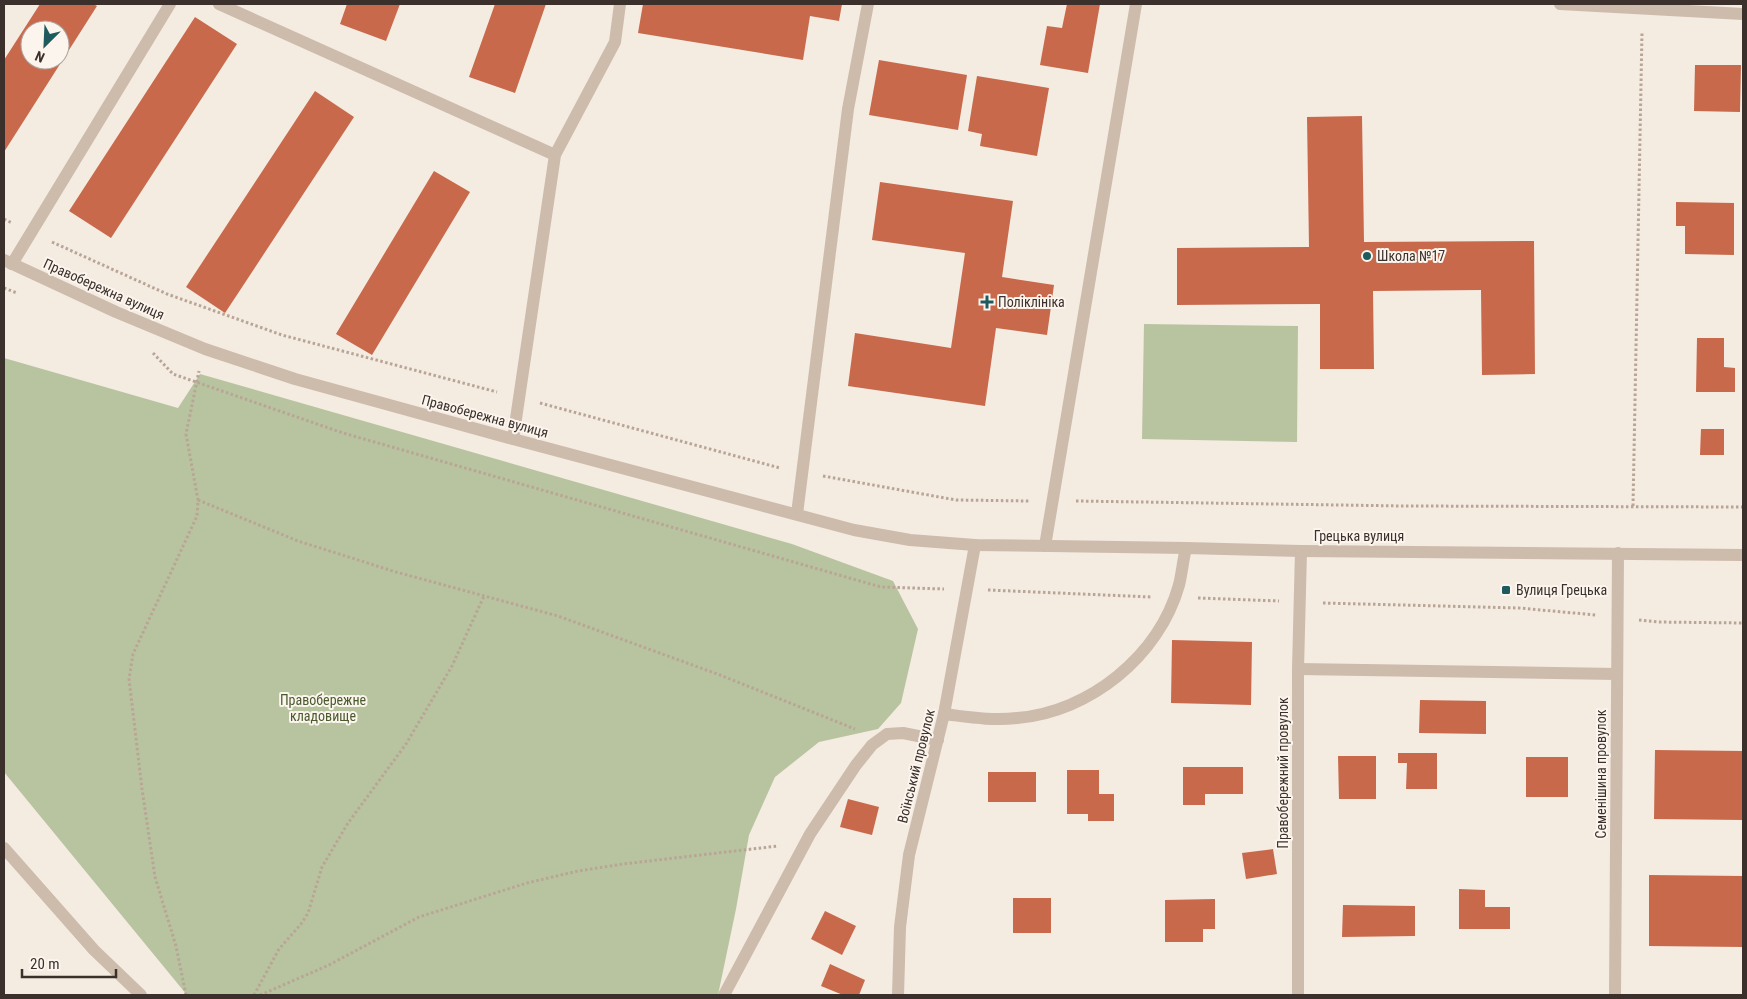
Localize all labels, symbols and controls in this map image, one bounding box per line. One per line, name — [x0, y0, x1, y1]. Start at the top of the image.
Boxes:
north arrow — [20, 20, 70, 70]
text: N — [33, 48, 47, 66]
place label: Школа №17 — [1377, 248, 1445, 264]
marker: Школа №17 — [1361, 250, 1373, 262]
street label: Правобережна вулиця — [41, 255, 167, 323]
place label: Поліклініка — [998, 294, 1065, 310]
marker: Поліклініка — [980, 295, 994, 309]
street label: Правобережна вулиця — [420, 391, 550, 441]
street label: Грецька вулиця — [1314, 528, 1404, 544]
place label: Вулиця Грецька — [1516, 582, 1607, 598]
marker: Вулиця Грецька — [1500, 584, 1512, 596]
park label: Правобережне кладовище — [280, 692, 367, 724]
street label: Правобережний провулок — [1275, 697, 1291, 849]
street label: Воїнський провулок — [894, 707, 938, 825]
street label: Семенішина провулок — [1593, 709, 1609, 838]
scale bar — [22, 946, 116, 978]
text: 20 m — [30, 955, 60, 973]

